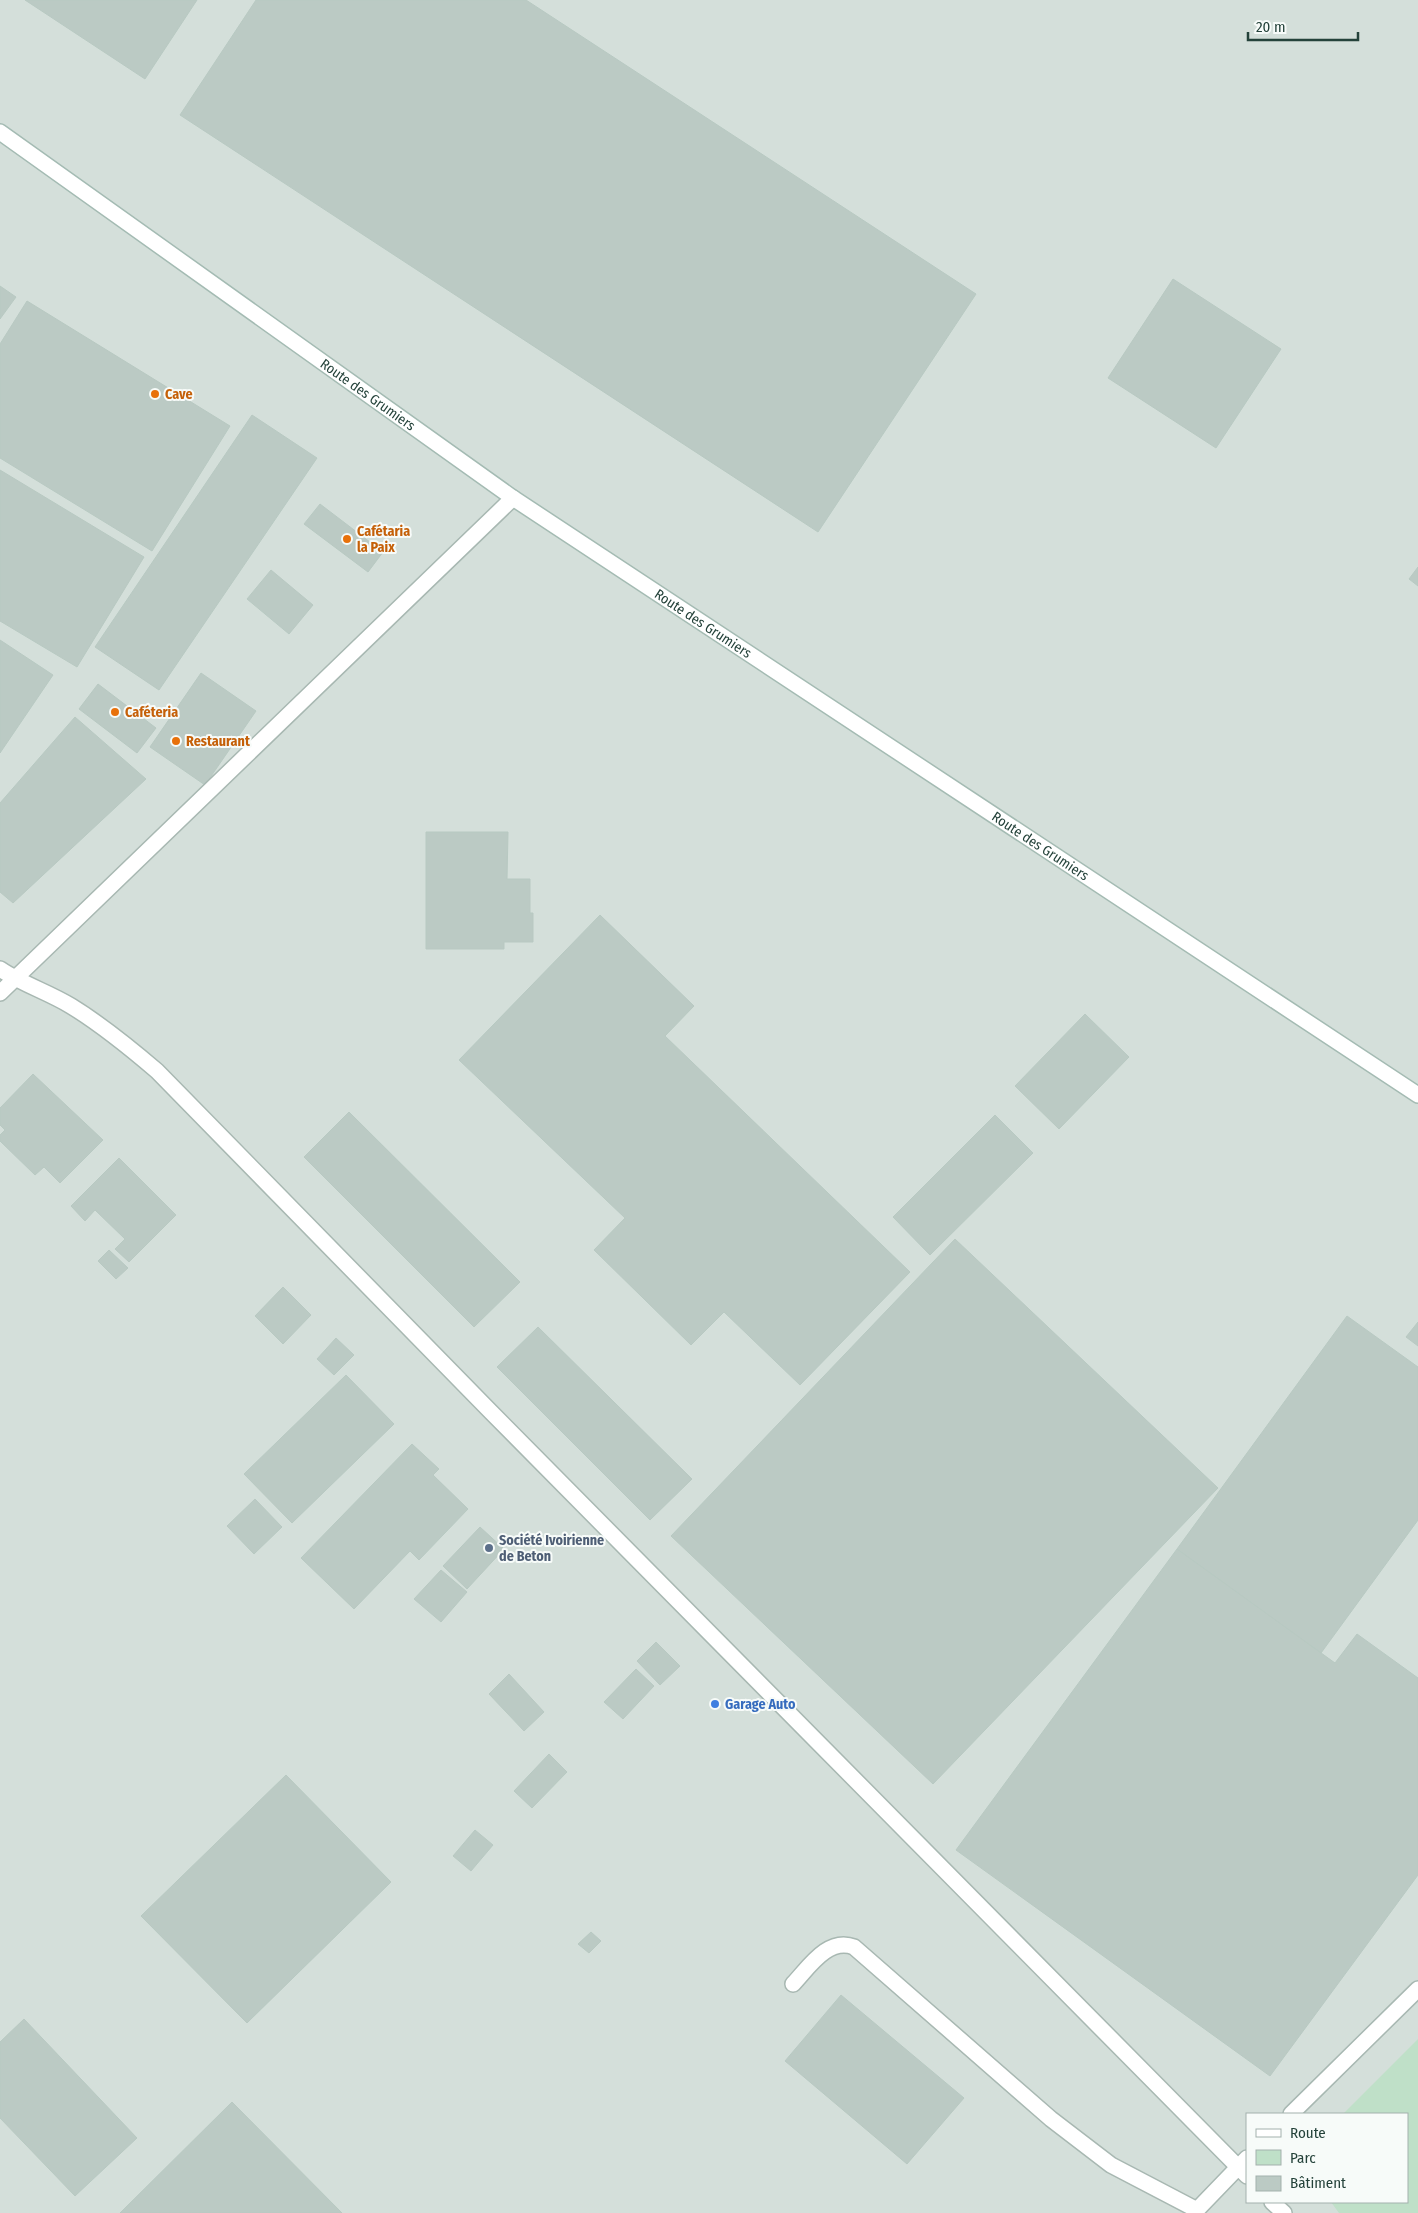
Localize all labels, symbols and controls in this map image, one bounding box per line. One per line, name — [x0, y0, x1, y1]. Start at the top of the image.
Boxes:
scale bar — [1248, 10, 1358, 42]
text: 20 m — [1256, 18, 1286, 36]
street label: Route des Grumiers — [317, 355, 419, 434]
place label: Cave — [165, 386, 193, 403]
marker: Cave — [149, 388, 161, 400]
place label: Cafétaria la Paix — [357, 523, 410, 556]
marker: Cafétaria la Paix — [341, 533, 353, 545]
street label: Route des Grumiers — [651, 585, 755, 662]
place label: Caféteria — [125, 704, 178, 721]
marker: Caféteria — [109, 706, 121, 718]
place label: Restaurant — [186, 733, 251, 750]
marker: Restaurant — [170, 735, 182, 747]
street label: Route des Grumiers — [989, 808, 1092, 884]
place label: Société Ivoirienne de Beton — [499, 1532, 604, 1565]
marker: Société Ivoirienne de Beton — [483, 1542, 495, 1554]
place label: Garage Auto — [725, 1696, 796, 1713]
marker: Garage Auto — [709, 1698, 721, 1710]
legend — [1246, 2113, 1408, 2203]
text: Route — [1290, 2124, 1326, 2142]
text: Parc — [1290, 2149, 1316, 2167]
text: Bâtiment — [1290, 2174, 1346, 2192]

